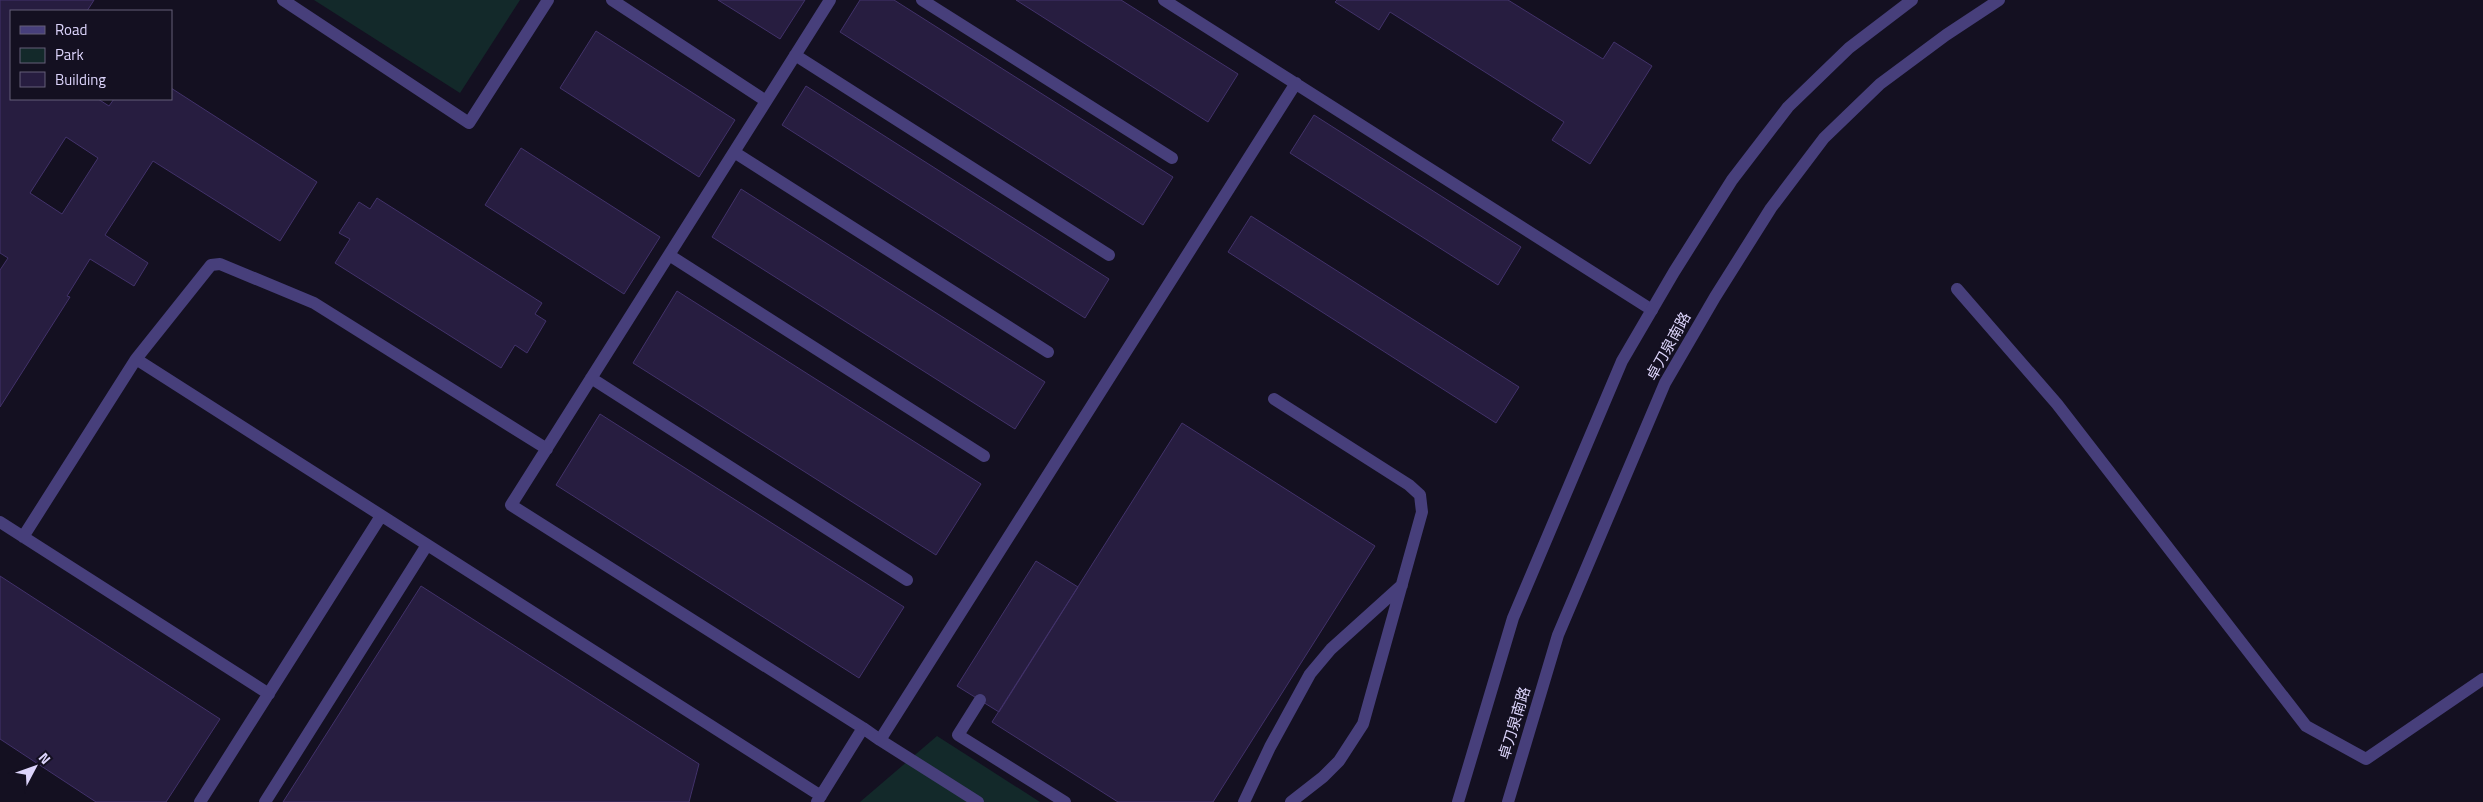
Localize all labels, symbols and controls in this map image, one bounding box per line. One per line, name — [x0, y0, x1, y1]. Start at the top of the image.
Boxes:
legend — [10, 10, 172, 100]
text: Road — [55, 18, 87, 41]
text: Park — [55, 43, 84, 66]
text: Building — [55, 68, 106, 91]
street label: 卓刀泉南路 — [1640, 308, 1696, 384]
street label: 卓刀泉南路 — [1492, 684, 1536, 762]
north arrow — [10, 742, 60, 792]
text: N — [34, 748, 56, 769]

